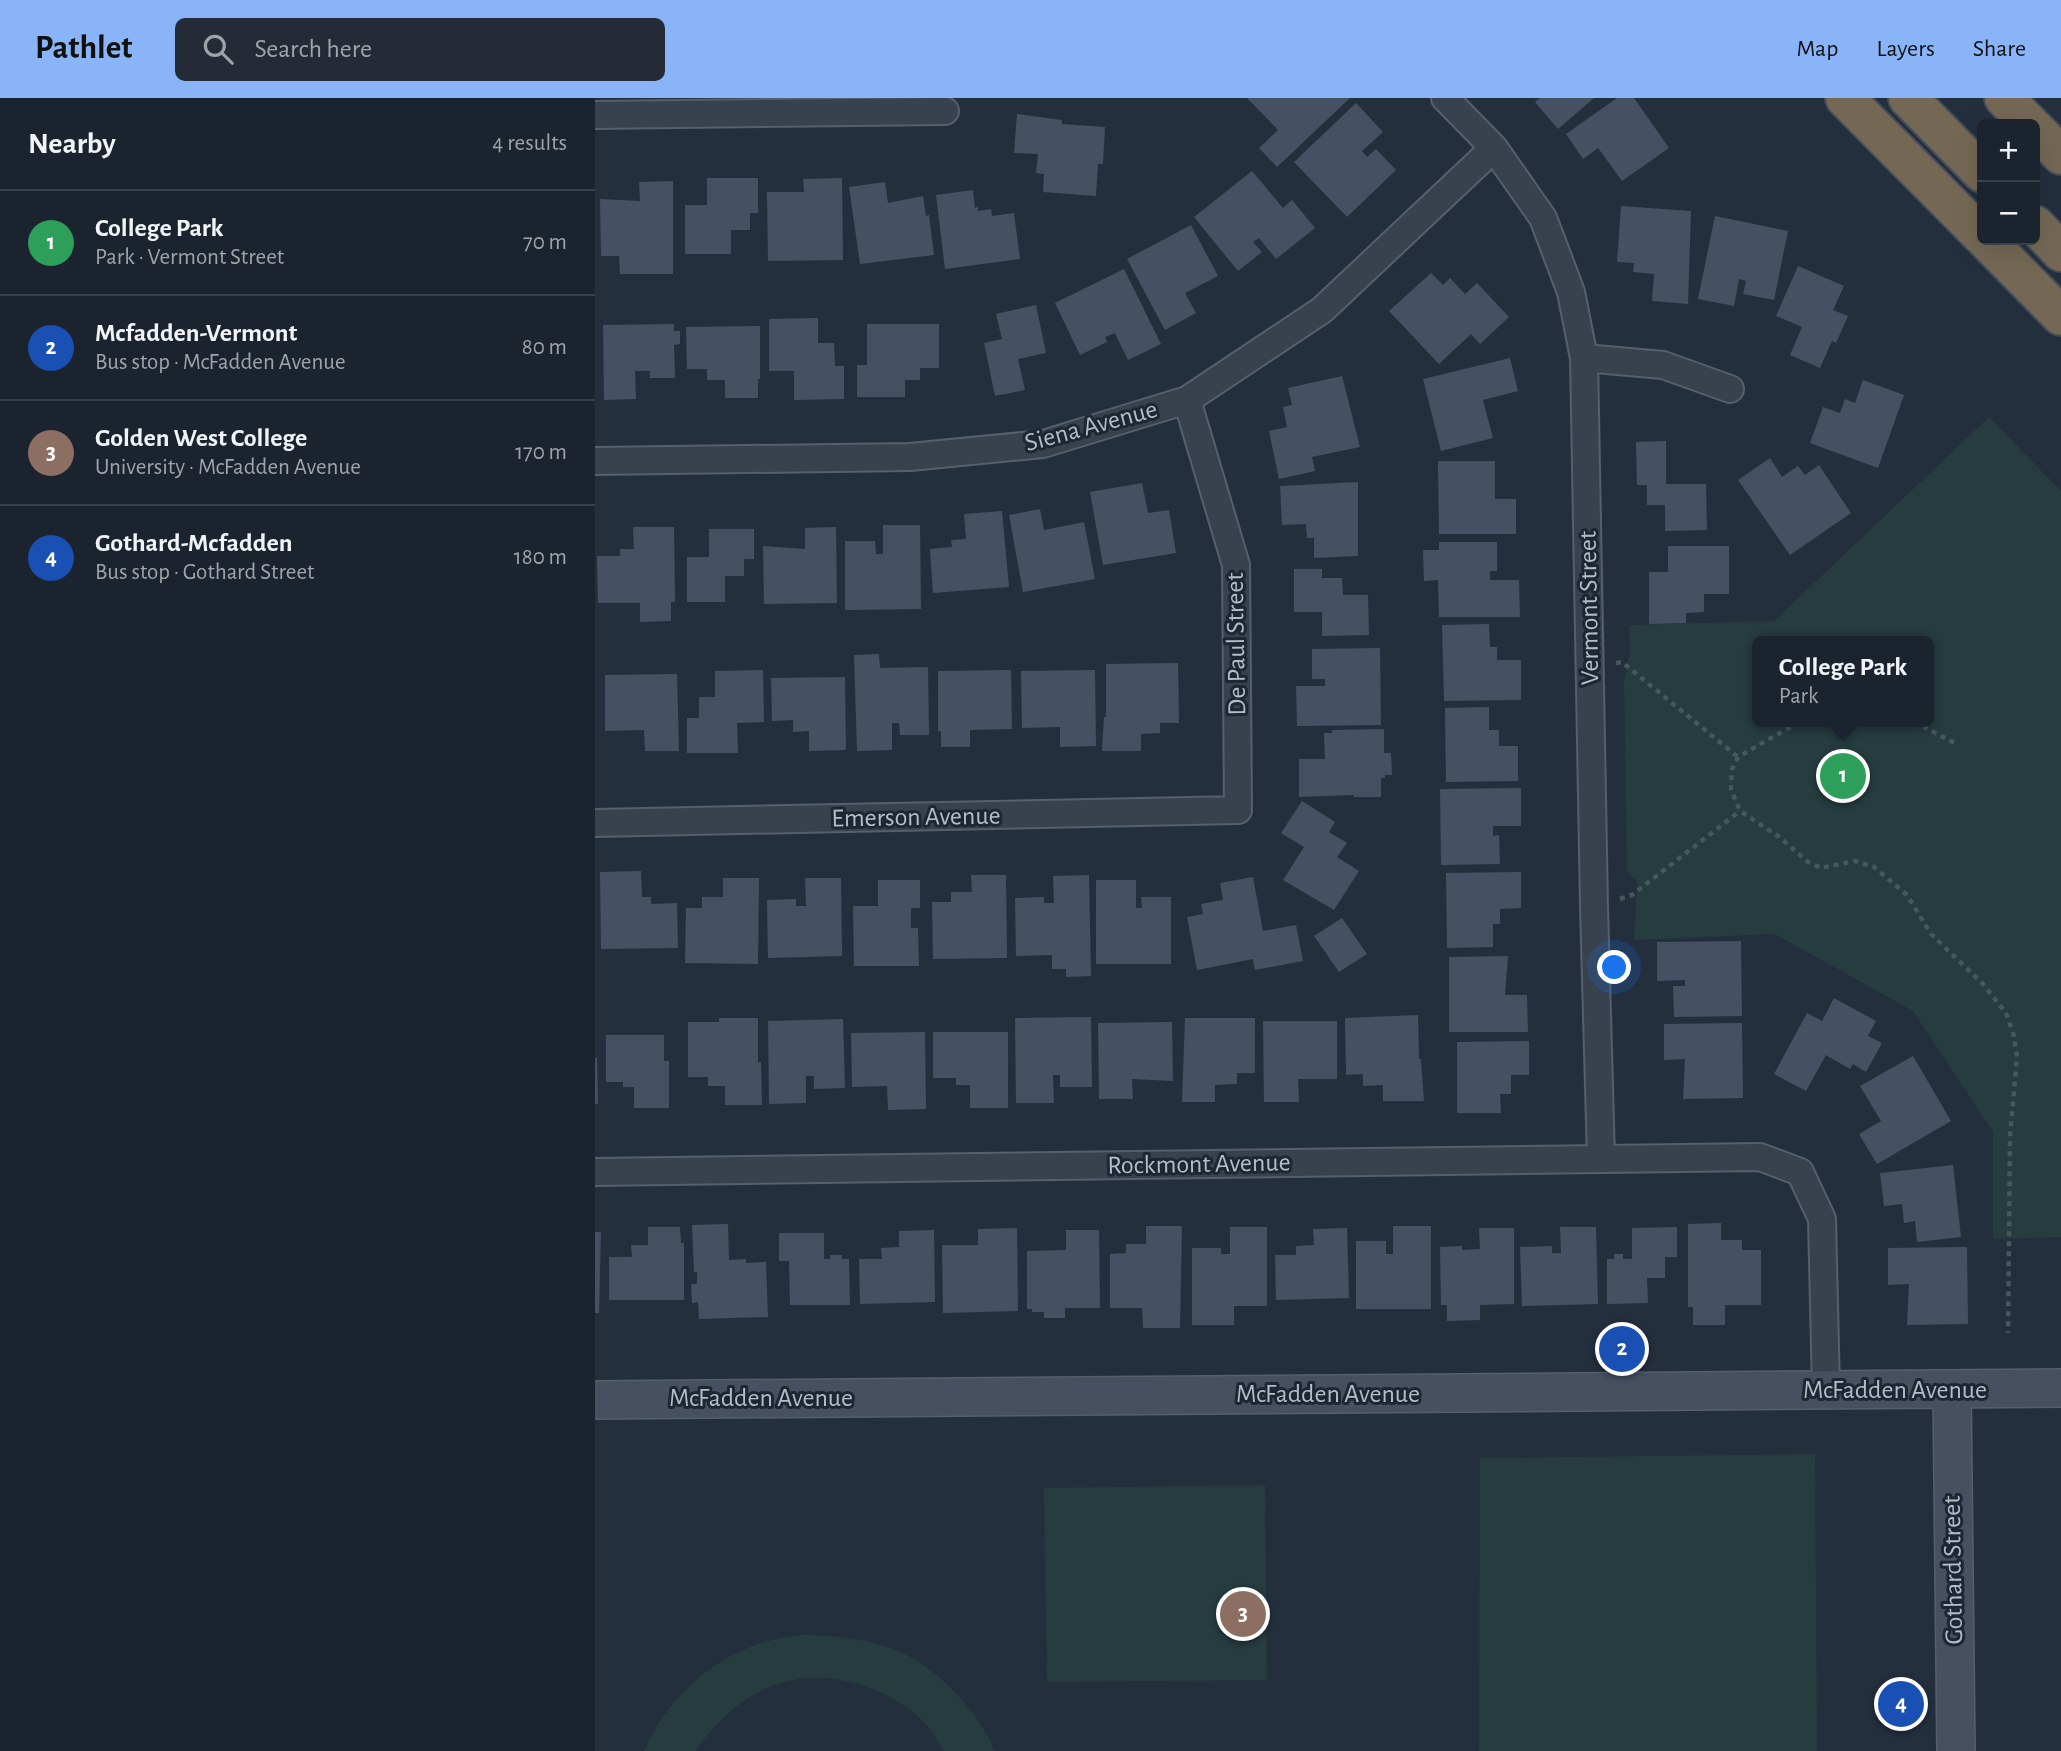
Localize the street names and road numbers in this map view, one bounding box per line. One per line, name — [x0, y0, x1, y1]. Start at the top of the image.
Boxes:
street label: Siena Avenue — [1022, 396, 1160, 456]
street label: Vermont Street — [1575, 531, 1603, 685]
street label: De Paul Street — [1222, 572, 1250, 716]
street label: Emerson Avenue — [831, 803, 1001, 831]
street label: Rockmont Avenue — [1107, 1149, 1291, 1179]
street label: McFadden Avenue — [1803, 1377, 1987, 1403]
street label: McFadden Avenue — [1236, 1381, 1420, 1407]
street label: McFadden Avenue — [669, 1385, 853, 1411]
street label: Gothard Street — [1939, 1495, 1967, 1645]

